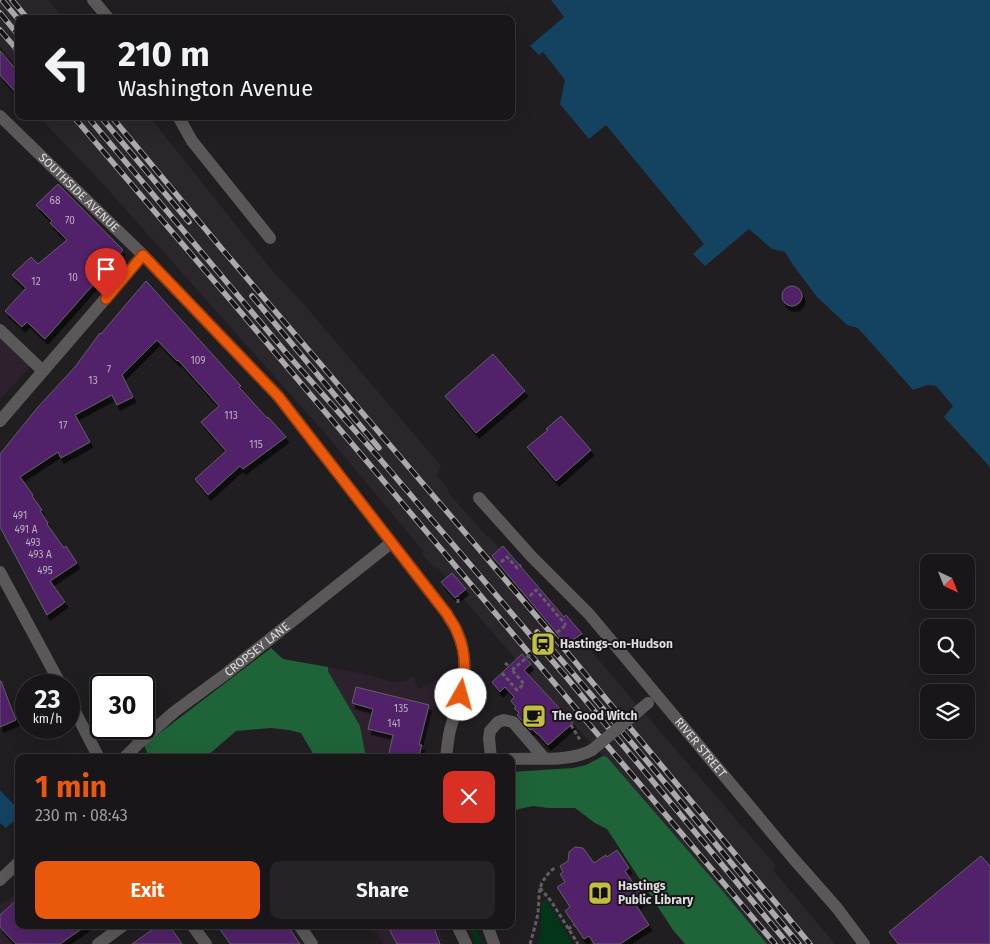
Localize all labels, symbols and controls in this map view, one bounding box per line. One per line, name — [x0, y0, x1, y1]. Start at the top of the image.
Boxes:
text: 210 m — [118, 33, 210, 75]
icon: left — [35, 35, 100, 100]
text: Washington Avenue — [118, 75, 313, 102]
street label: SOUTHSIDE AVENUE — [36, 150, 122, 235]
house number: 68 — [50, 195, 61, 207]
house number: 70 — [65, 215, 75, 227]
pin — [85, 248, 127, 299]
icon: arrive — [92, 255, 120, 283]
house number: 10 — [68, 272, 78, 284]
house number: 12 — [31, 276, 41, 288]
house number: 109 — [190, 355, 206, 367]
house number: 7 — [107, 364, 112, 376]
house number: 13 — [88, 375, 98, 387]
house number: 113 — [224, 410, 238, 422]
house number: 17 — [59, 420, 68, 432]
house number: 115 — [249, 439, 263, 451]
house number: 491 — [13, 510, 27, 522]
house number: 491 A — [15, 524, 38, 536]
house number: 493 — [25, 537, 41, 549]
house number: 493 A — [28, 549, 52, 561]
north arrow — [920, 554, 975, 609]
map controls — [920, 554, 975, 739]
house number: 495 — [37, 565, 53, 577]
street label: CROPSEY LANE — [222, 619, 292, 679]
button: search — [920, 619, 975, 674]
station icon: Hastings-on-Hudson — [530, 631, 556, 657]
place label: Hastings-on-Hudson — [560, 637, 673, 651]
position arrow — [434, 668, 486, 720]
speed limit sign: 30 — [90, 674, 155, 739]
button: layers — [920, 684, 975, 739]
text: 23 — [35, 685, 60, 715]
house number: 135 — [394, 703, 408, 715]
cafe icon: The Good Witch — [521, 703, 547, 729]
place label: The Good Witch — [552, 709, 637, 723]
text: km/h — [33, 712, 62, 726]
street label: RIVER STREET — [672, 715, 730, 781]
house number: 141 — [387, 718, 401, 730]
text: 1 min — [35, 769, 107, 805]
button: close — [443, 771, 495, 823]
text: 230 m · 08:43 — [35, 806, 128, 825]
button: Exit — [35, 861, 260, 919]
button: Share — [270, 861, 495, 919]
place label: Hastings Public Library — [618, 879, 694, 907]
library icon: Hastings Public Library — [587, 880, 613, 906]

